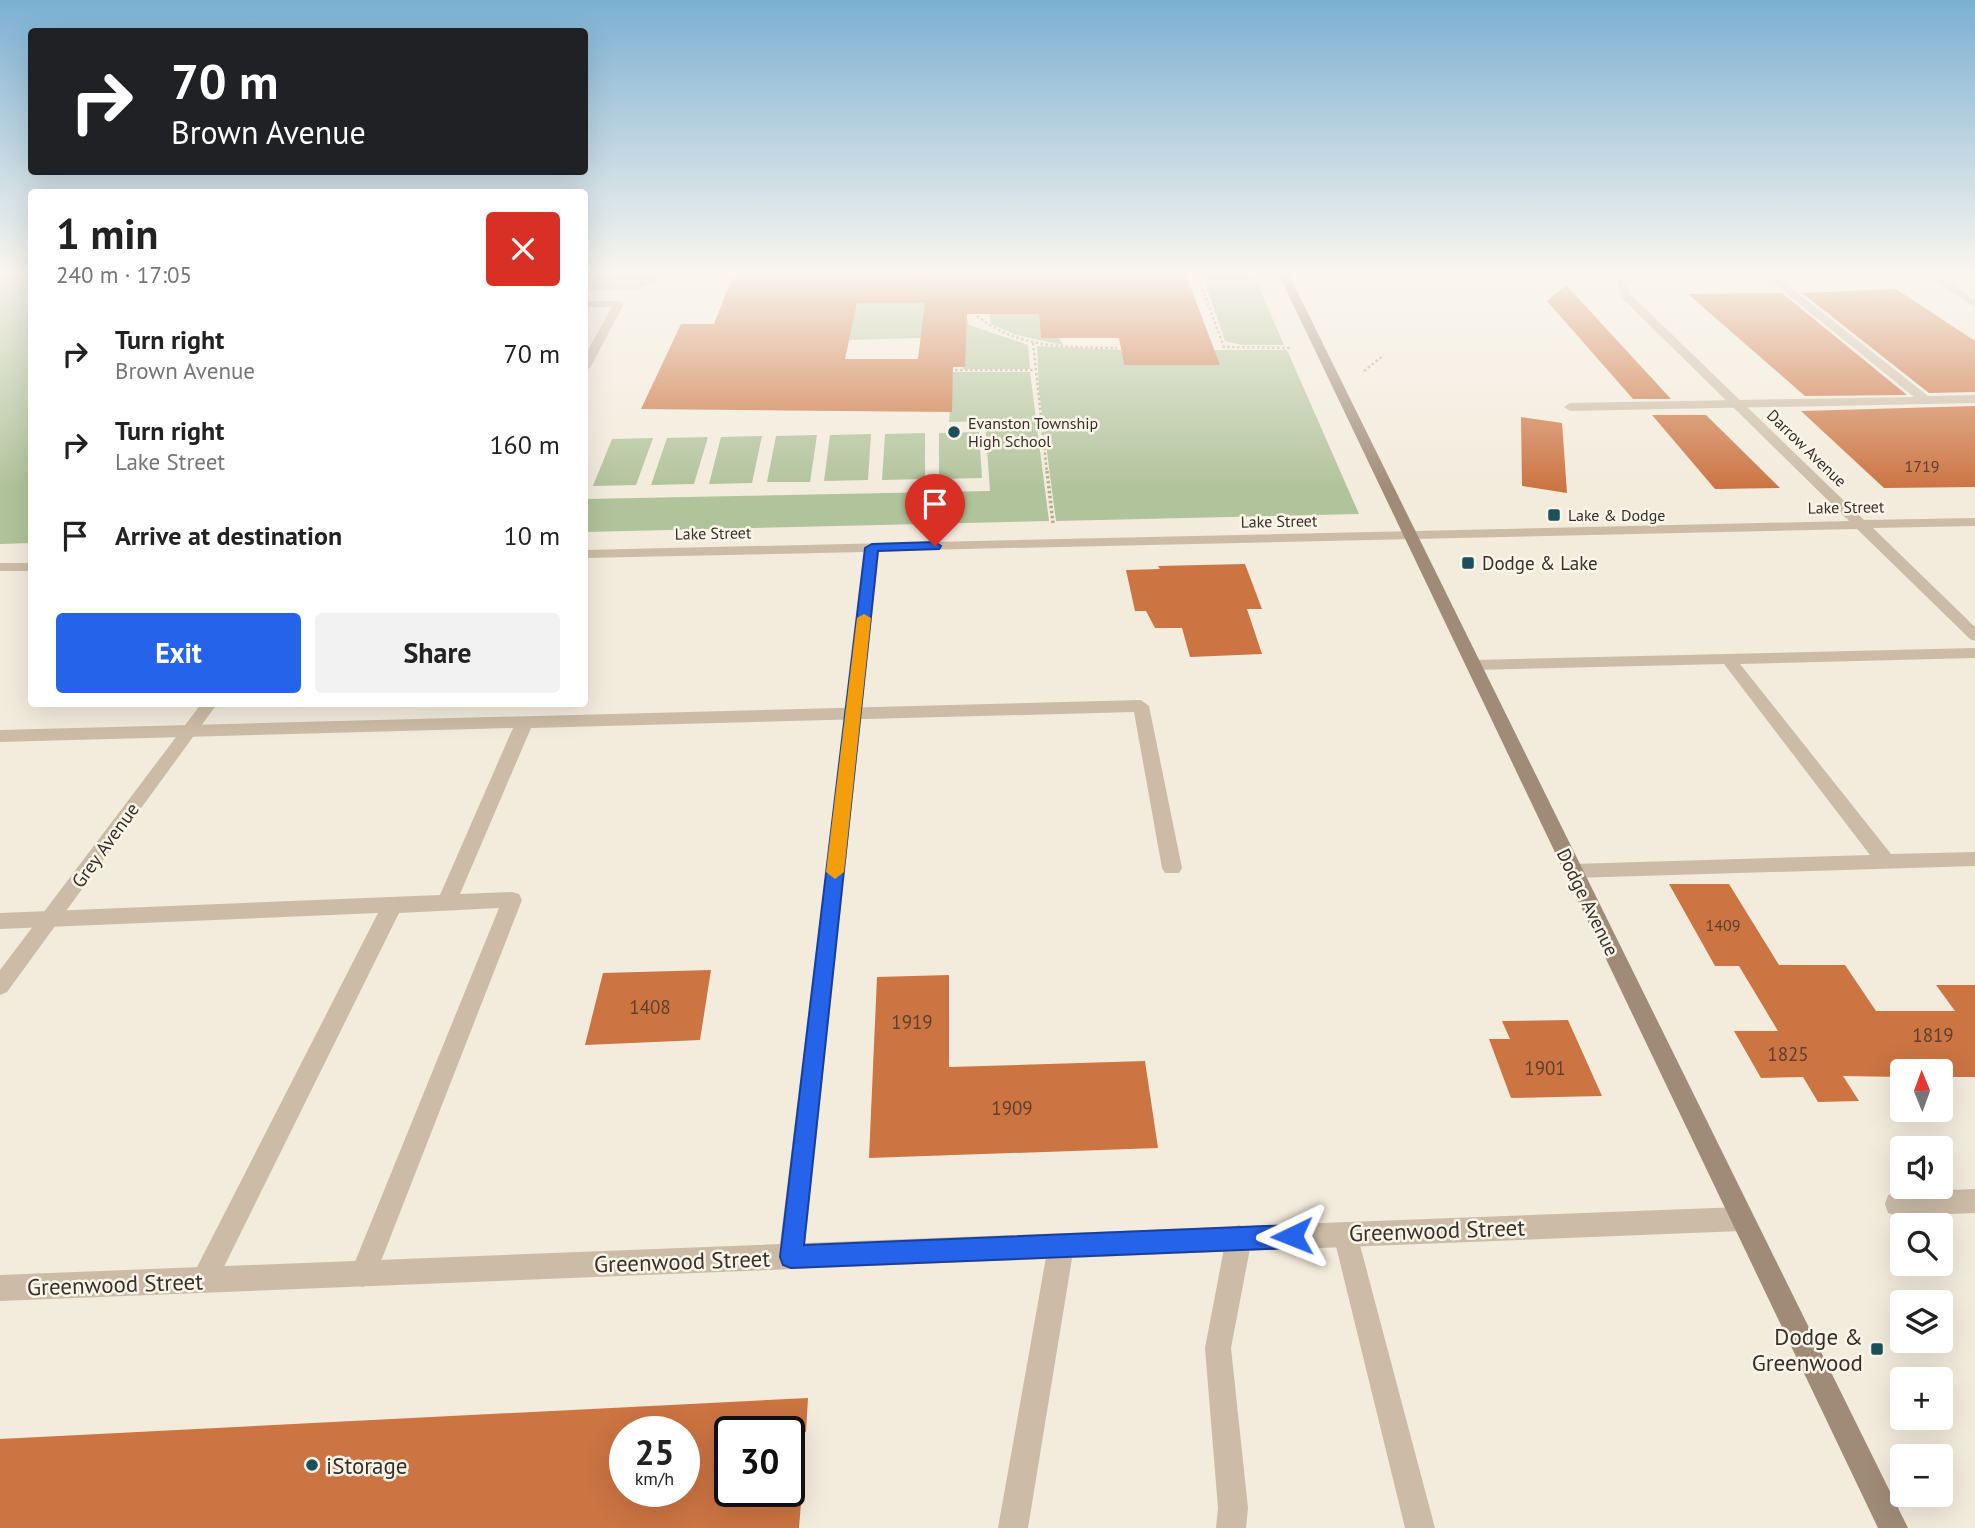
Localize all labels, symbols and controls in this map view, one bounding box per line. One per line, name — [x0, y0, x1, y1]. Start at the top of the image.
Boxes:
text: 70 m — [171, 49, 278, 113]
icon: right — [56, 56, 147, 147]
text: Brown Avenue — [171, 111, 366, 153]
text: 1 min — [56, 206, 158, 261]
button: close — [486, 212, 560, 286]
text: 240 m · 17:05 — [56, 260, 192, 289]
text: Turn right — [115, 323, 224, 356]
icon: right — [56, 335, 94, 373]
text: 70 m — [504, 337, 560, 370]
text: Brown Avenue — [115, 356, 255, 385]
street label: Darrow Avenue — [1763, 405, 1851, 491]
place label: Evanston Township High School — [968, 413, 1098, 451]
text: Turn right — [115, 414, 224, 447]
marker: Evanston Township High School — [946, 424, 962, 440]
icon: right — [56, 426, 94, 464]
text: 160 m — [489, 428, 560, 461]
text: Lake Street — [115, 447, 225, 476]
house number: 1719 — [1905, 456, 1939, 476]
pin — [905, 474, 965, 546]
icon: arrive — [916, 485, 954, 523]
street label: Lake Street — [1808, 496, 1885, 518]
place label: Lake & Dodge — [1568, 505, 1665, 525]
marker: Lake & Dodge — [1546, 507, 1562, 523]
street label: Lake Street — [1241, 510, 1318, 532]
icon: arrive — [56, 517, 94, 555]
text: Arrive at destination — [115, 519, 342, 552]
text: 10 m — [504, 519, 560, 552]
street label: Lake Street — [675, 522, 752, 544]
place label: Dodge & Lake — [1482, 551, 1598, 575]
marker: Dodge & Lake — [1460, 555, 1476, 571]
button: Exit — [56, 613, 301, 693]
button: Share — [315, 613, 560, 693]
street label: Grey Avenue — [66, 798, 144, 892]
street label: Dodge Avenue — [1552, 844, 1624, 960]
house number: 1409 — [1706, 915, 1740, 935]
house number: 1408 — [629, 995, 671, 1019]
house number: 1919 — [891, 1010, 933, 1034]
house number: 1819 — [1912, 1023, 1954, 1047]
house number: 1825 — [1767, 1042, 1809, 1066]
house number: 1901 — [1524, 1056, 1566, 1080]
north arrow — [1890, 1059, 1953, 1122]
map controls — [1890, 1059, 1953, 1507]
house number: 1909 — [991, 1096, 1033, 1120]
button: sound — [1890, 1136, 1953, 1199]
position arrow — [1255, 1199, 1329, 1273]
street label: Greenwood Street — [1348, 1212, 1526, 1248]
button: search — [1890, 1213, 1953, 1276]
street label: Greenwood Street — [593, 1243, 771, 1279]
street label: Greenwood Street — [26, 1266, 204, 1302]
button: layers — [1890, 1290, 1953, 1353]
place label: Dodge & Greenwood — [1752, 1322, 1863, 1377]
marker: Dodge & Greenwood — [1869, 1341, 1885, 1357]
button: + — [1890, 1367, 1953, 1430]
speed limit sign: 30 — [714, 1416, 805, 1507]
text: 25 — [635, 1429, 674, 1475]
button: − — [1890, 1444, 1953, 1507]
place label: iStorage — [326, 1451, 408, 1480]
marker: iStorage — [304, 1457, 320, 1473]
text: km/h — [635, 1467, 674, 1490]

